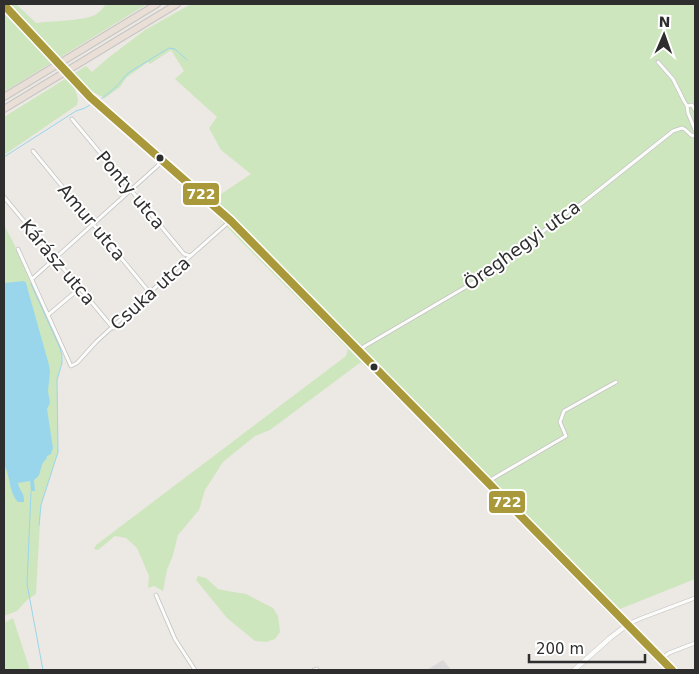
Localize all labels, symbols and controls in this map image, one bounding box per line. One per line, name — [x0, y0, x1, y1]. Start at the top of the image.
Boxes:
north arrow — [639, 10, 689, 60]
text: N — [658, 14, 671, 30]
street label: Ponty utca — [92, 147, 170, 233]
unlabelled marker — [155, 153, 165, 163]
street label: Amur utca — [54, 179, 130, 265]
line badge: 722 — [182, 182, 220, 206]
text: 722 — [186, 186, 216, 202]
street label: Öreghegyi utca — [460, 196, 584, 294]
street label: Kárász utca — [16, 215, 100, 309]
street label: Csuka utca — [106, 252, 194, 334]
unlabelled marker — [369, 362, 379, 372]
line badge: 722 — [488, 490, 526, 514]
text: 722 — [492, 494, 522, 510]
scale bar — [529, 632, 645, 664]
text: 200 m — [536, 640, 584, 658]

